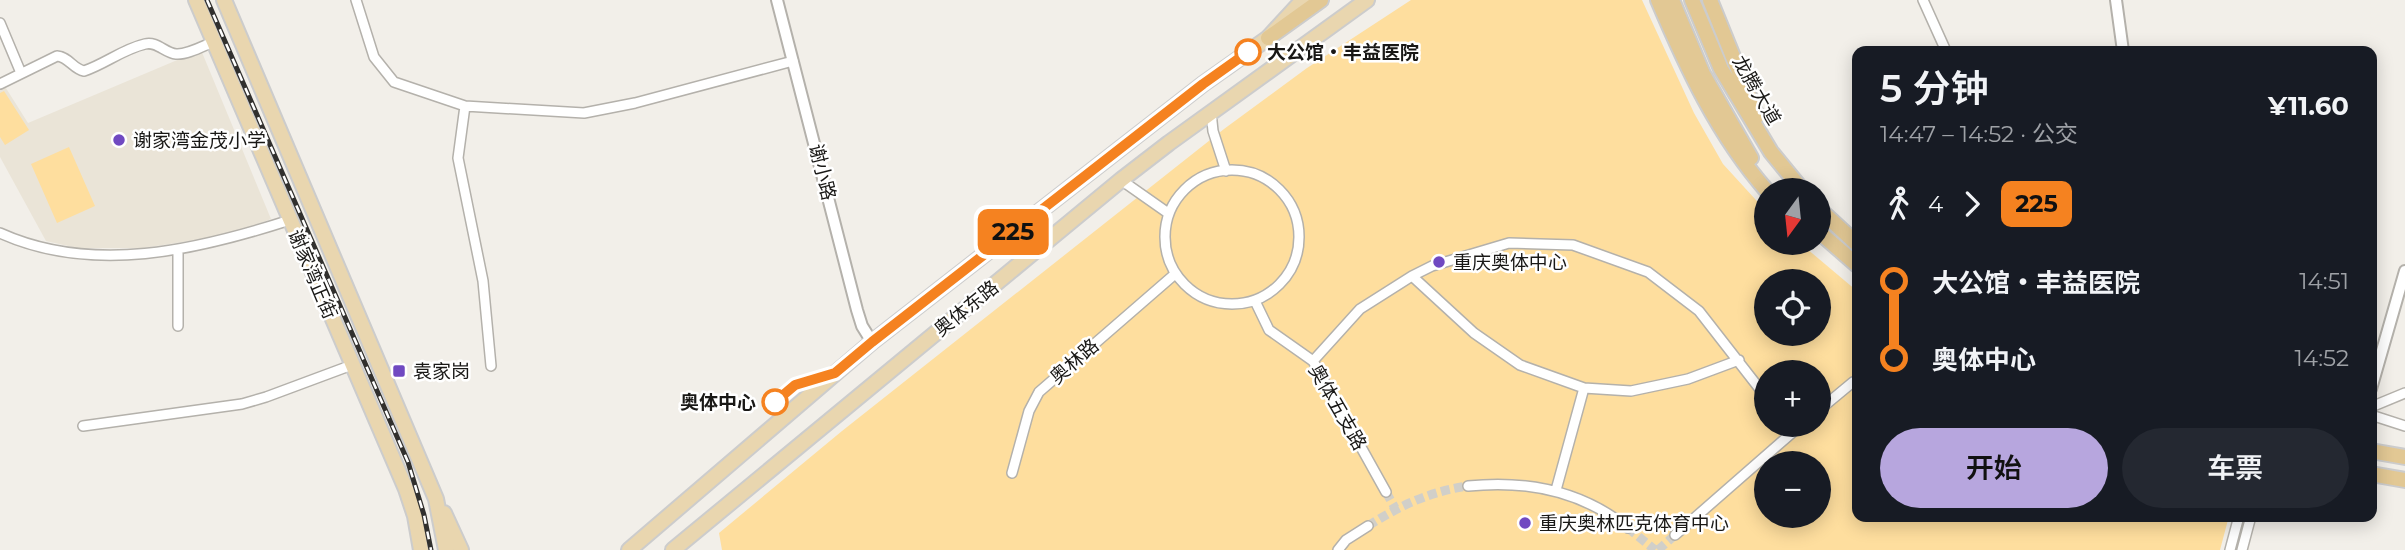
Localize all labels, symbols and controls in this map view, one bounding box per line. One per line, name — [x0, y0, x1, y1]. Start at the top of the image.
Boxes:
marker: 大公馆‧丰益医院 — [1235, 39, 1261, 65]
place label: 大公馆‧丰益医院 — [1267, 41, 1419, 64]
street label: 龙腾大道 — [1728, 52, 1786, 129]
text: 5 分钟 — [1880, 65, 1989, 112]
text: ¥11.60 — [2268, 90, 2349, 122]
text: 14:47 – 14:52 · 公交 — [1880, 120, 2078, 148]
place label: 谢家湾金茂小学 — [133, 129, 266, 152]
marker: 谢家湾金茂小学 — [111, 132, 127, 148]
street label: 谢小路 — [804, 142, 841, 203]
north arrow — [1754, 178, 1830, 256]
map controls — [1754, 178, 1831, 528]
icon: walk — [1880, 185, 1918, 223]
icon: forward — [1953, 185, 1991, 223]
text: 225 — [2015, 189, 2058, 218]
text: 4 — [1928, 190, 1943, 218]
line badge: 225 — [973, 209, 1053, 255]
text: 225 — [992, 217, 1034, 246]
street label: 谢家湾正街 — [283, 226, 342, 322]
place label: 重庆奥体中心 — [1453, 251, 1567, 274]
marker: 重庆奥体中心 — [1431, 254, 1447, 270]
text: 大公馆‧丰益医院 — [1932, 267, 2140, 299]
text: 14:51 — [2299, 267, 2349, 295]
button: locate — [1754, 269, 1831, 346]
street label: 奥体东路 — [930, 276, 1003, 341]
street label: 奥林路 — [1045, 334, 1103, 389]
text: 奥体中心 — [1932, 344, 2036, 376]
text: 14:52 — [2295, 344, 2349, 372]
place label: 袁家岗 — [413, 360, 470, 383]
street label: 奥体五支路 — [1304, 360, 1371, 454]
button: + — [1754, 360, 1831, 437]
marker: 袁家岗 — [391, 363, 407, 379]
marker: 奥体中心 — [762, 389, 788, 415]
place label: 奥体中心 — [680, 391, 756, 414]
button: 开始 — [1880, 428, 2108, 508]
button: 车票 — [2122, 428, 2349, 508]
button: − — [1754, 451, 1831, 528]
place label: 重庆奥林匹克体育中心 — [1539, 512, 1729, 535]
marker: 重庆奥林匹克体育中心 — [1517, 515, 1533, 531]

